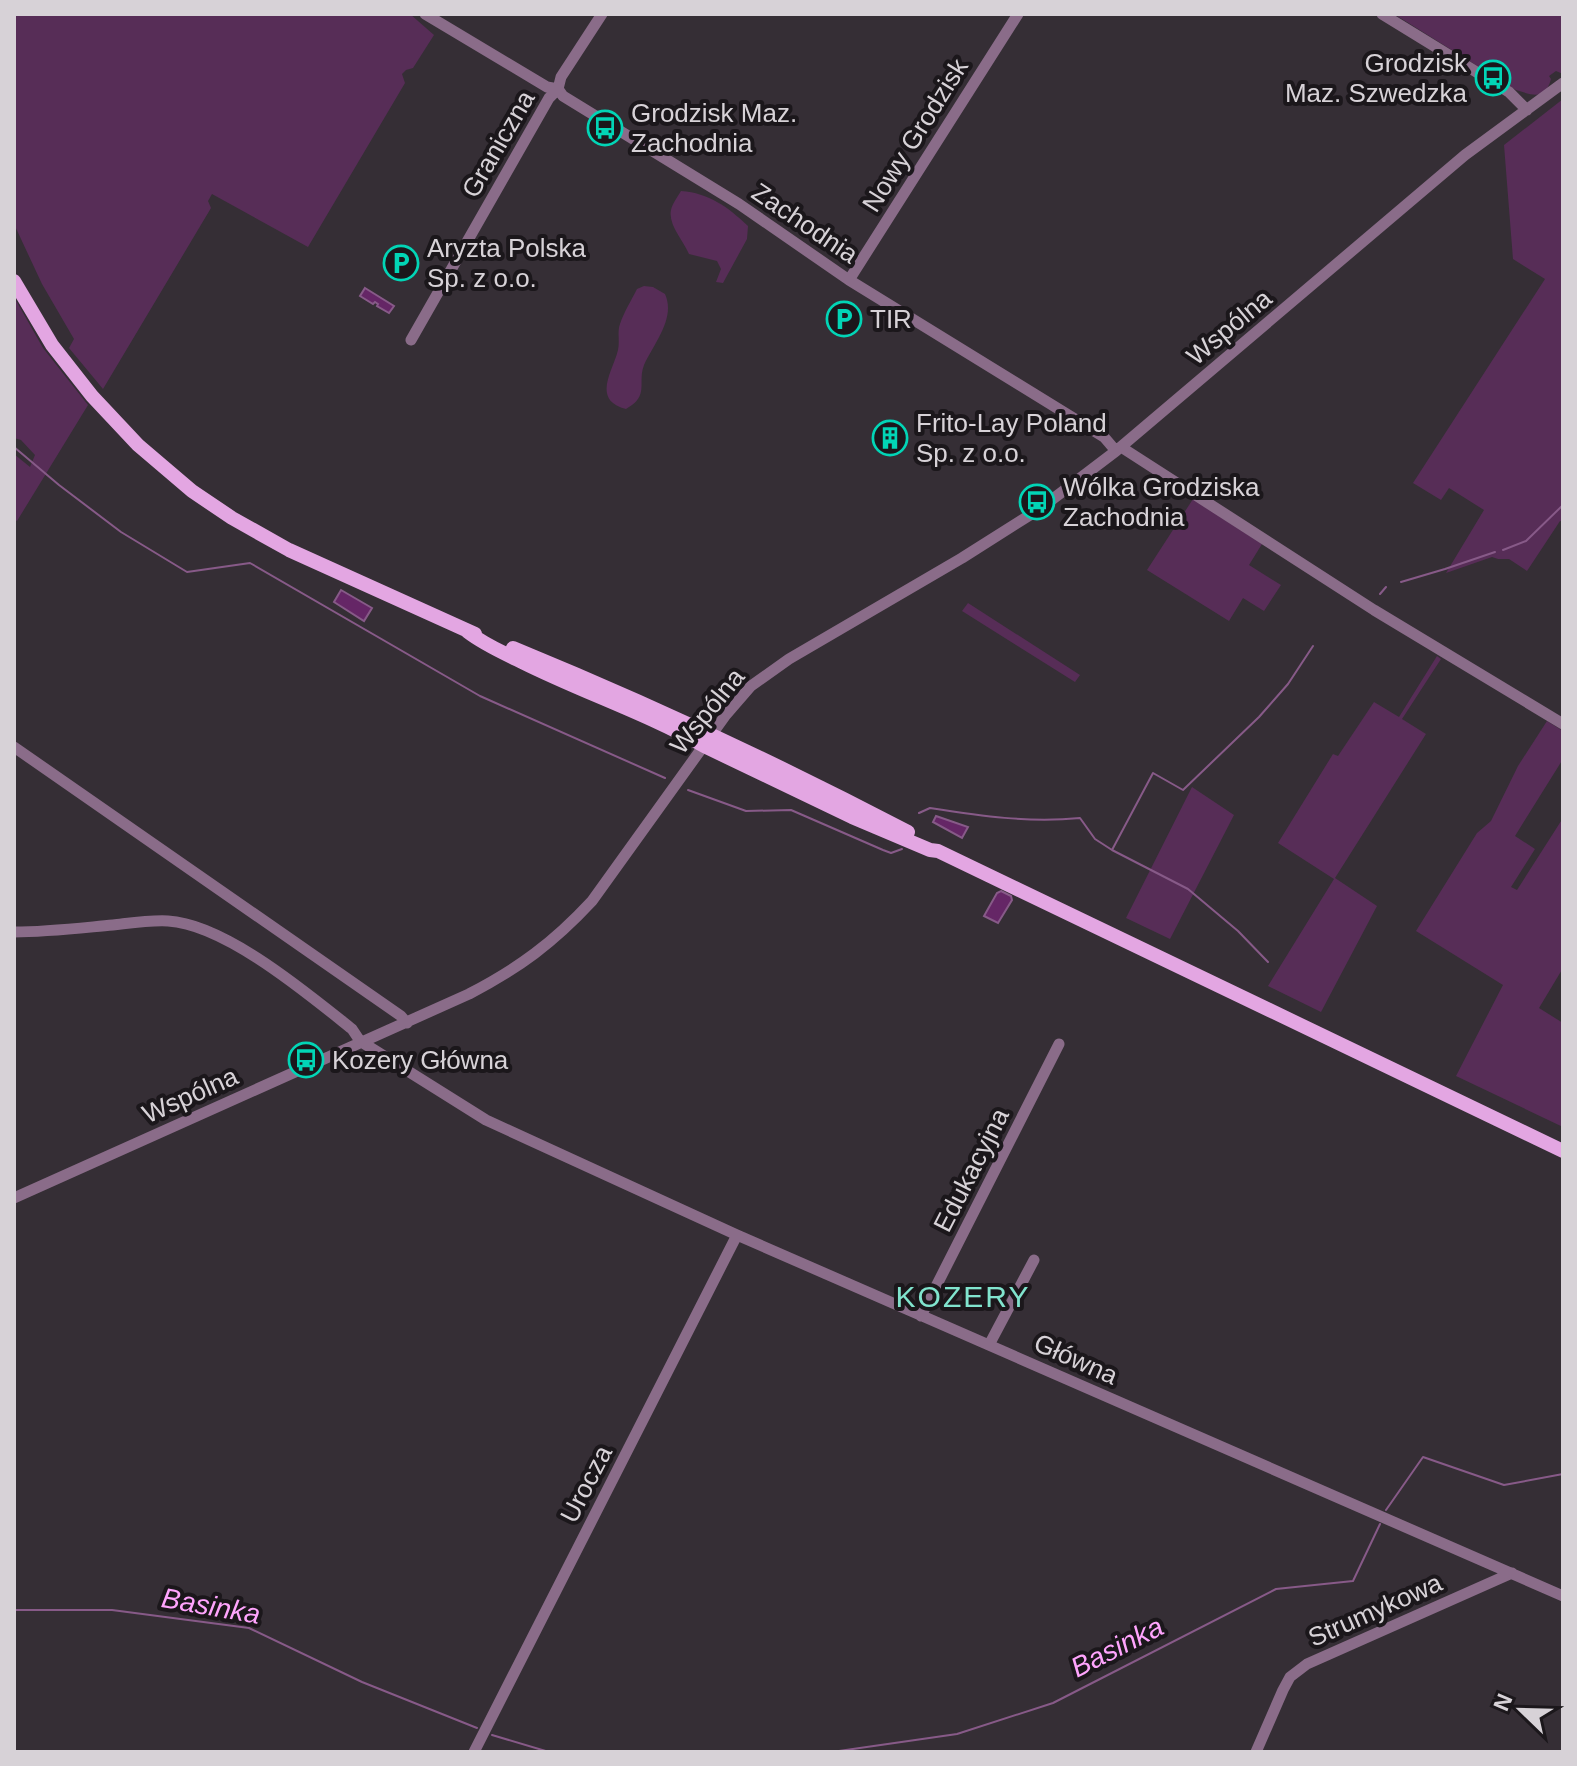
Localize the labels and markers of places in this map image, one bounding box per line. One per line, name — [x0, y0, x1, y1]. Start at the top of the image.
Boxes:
place label: Grodzisk Maz. Szwedzka — [1285, 48, 1468, 108]
bus stop icon: Grodzisk Maz. Szwedzka — [1474, 59, 1512, 97]
place label: Grodzisk Maz. Zachodnia — [631, 98, 797, 158]
bus stop icon: Grodzisk Maz. Zachodnia — [586, 109, 624, 147]
place label: Aryzta Polska Sp. z o.o. — [427, 233, 586, 293]
parking icon: Aryzta Polska Sp. z o.o. — [382, 244, 420, 282]
parking icon: TIR — [825, 300, 863, 338]
place label: TIR — [870, 304, 912, 334]
place label: Frito-Lay Poland Sp. z o.o. — [916, 408, 1107, 468]
building icon: Frito-Lay Poland Sp. z o.o. — [871, 419, 909, 457]
place label: Wólka Grodziska Zachodnia — [1063, 472, 1260, 532]
bus stop icon: Wólka Grodziska Zachodnia — [1018, 483, 1056, 521]
bus stop icon: Kozery Główna — [287, 1041, 325, 1079]
place label: Kozery Główna — [332, 1045, 509, 1075]

